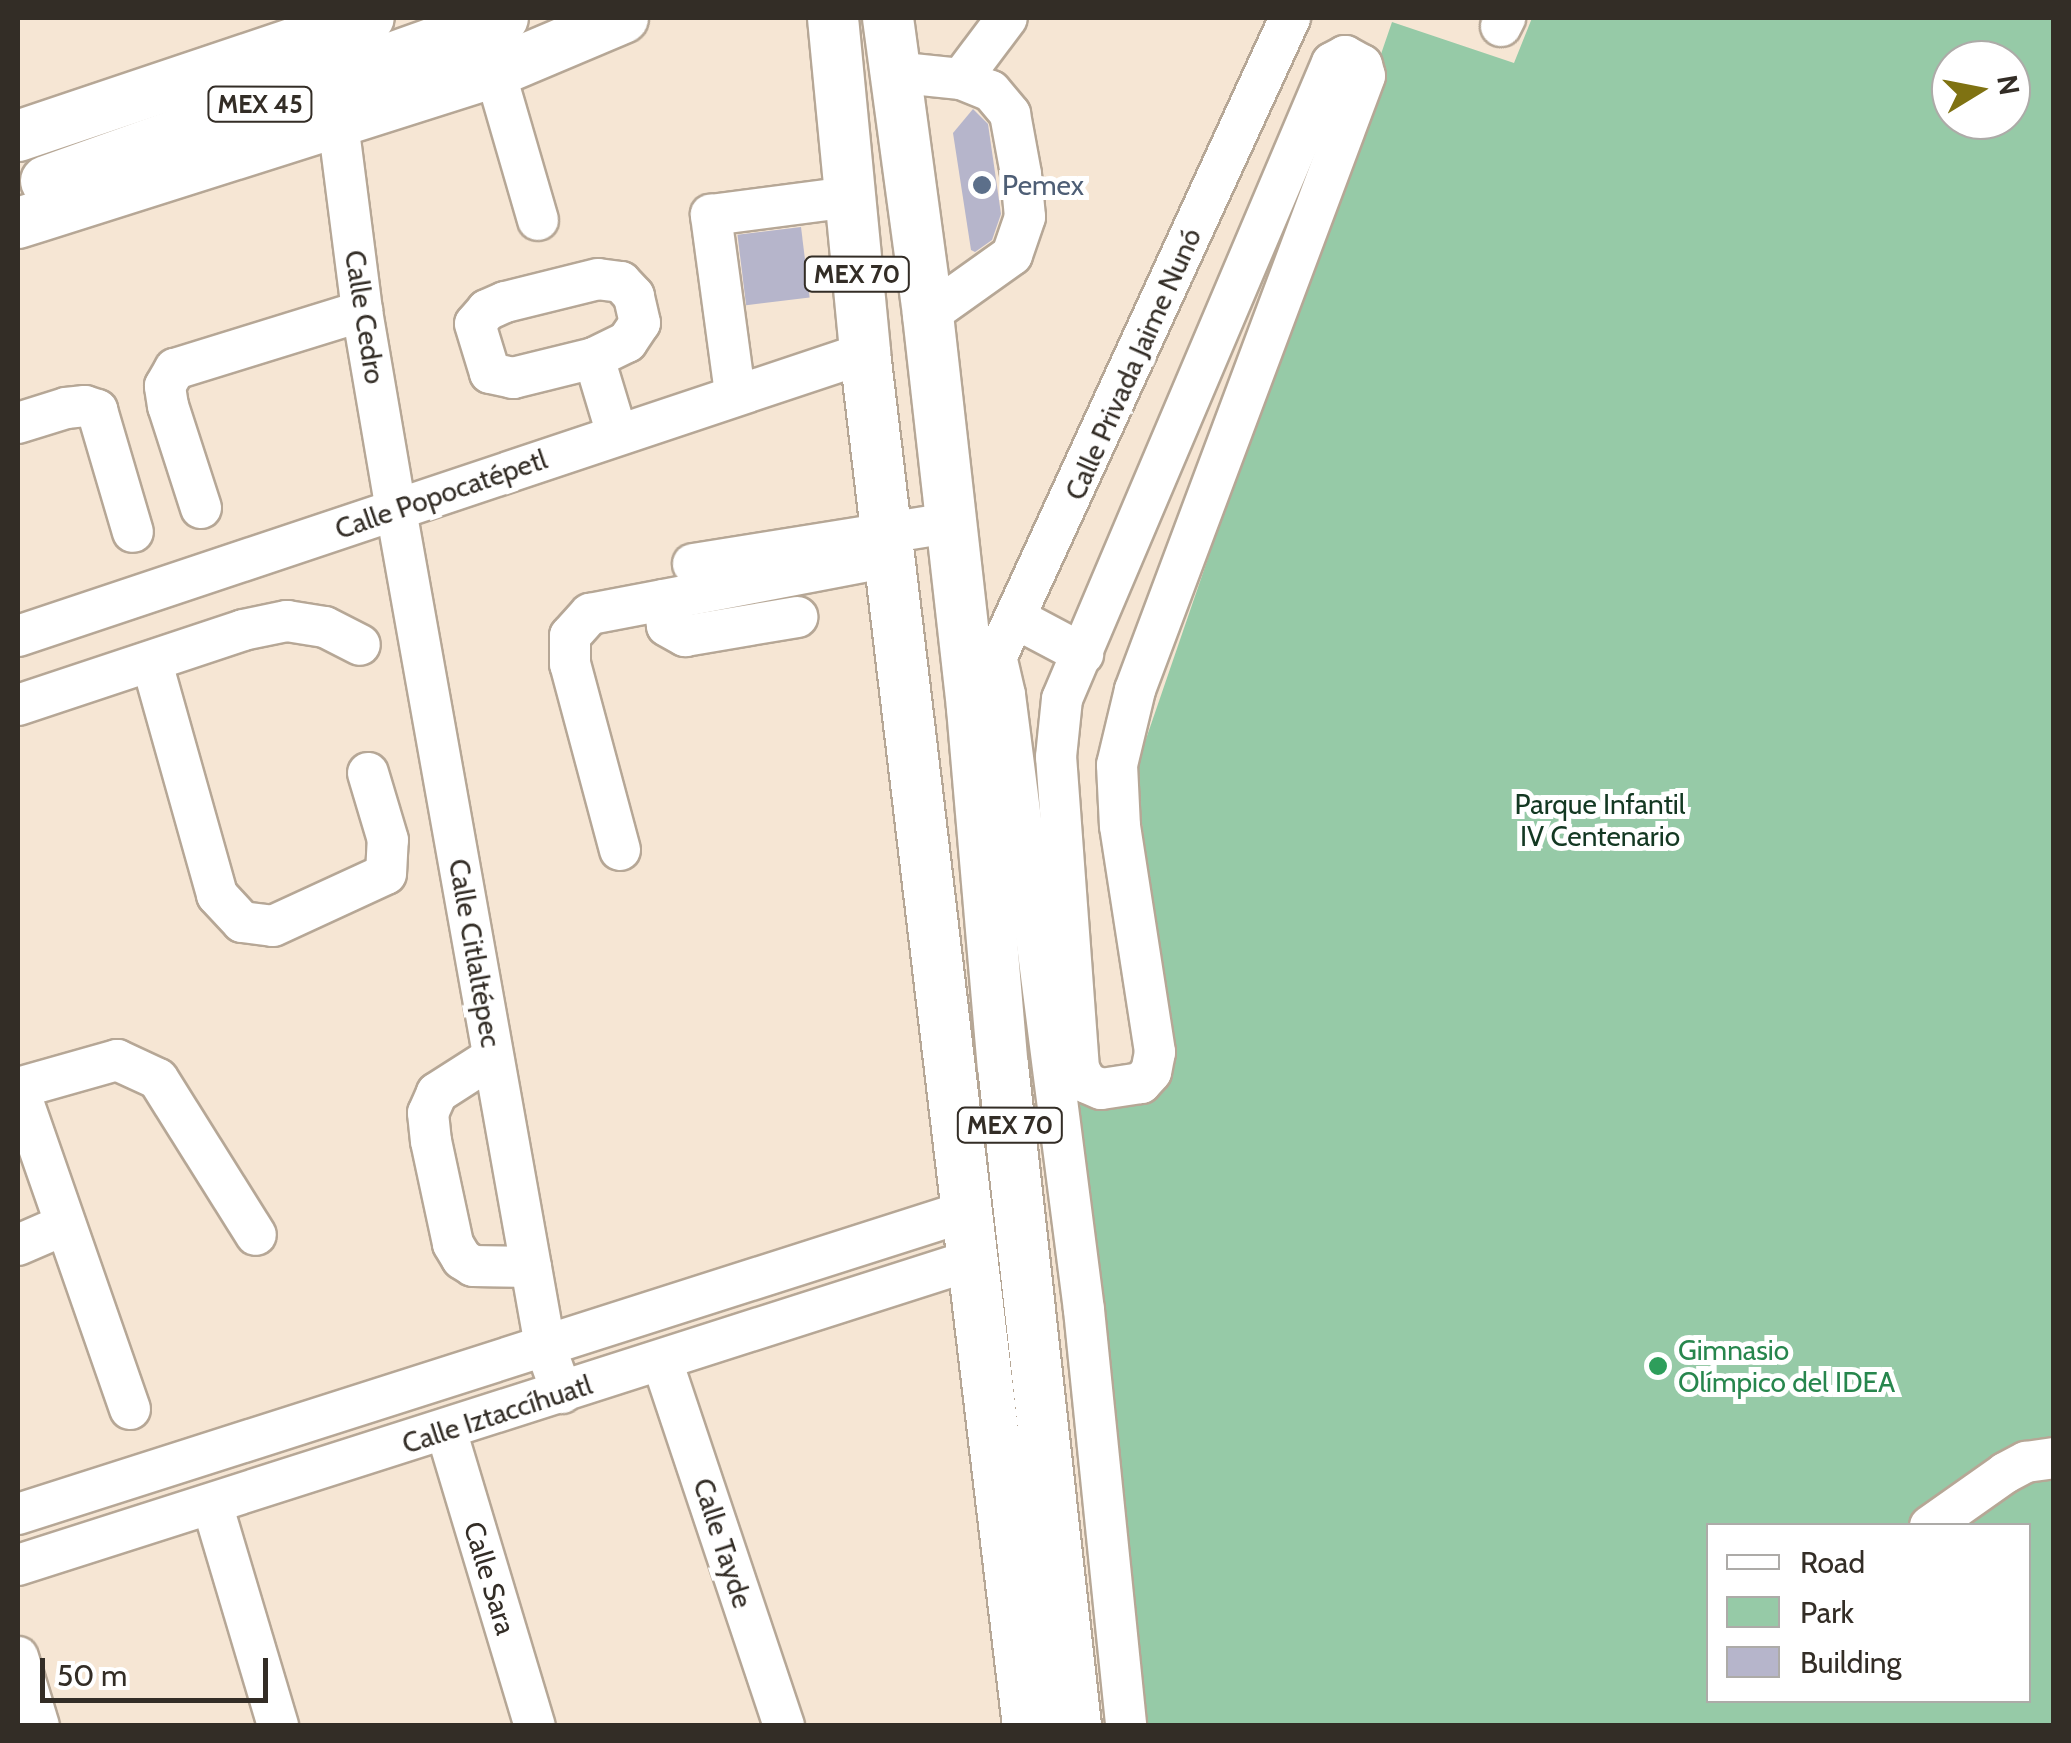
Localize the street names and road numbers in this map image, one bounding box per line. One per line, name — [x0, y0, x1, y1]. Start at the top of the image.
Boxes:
road number: MEX 45 — [205, 84, 315, 124]
street label: Calle Privada Jaime Nunó — [1058, 223, 1208, 505]
street label: Calle Cedro — [338, 248, 392, 386]
road number: MEX 70 — [802, 254, 912, 294]
street label: Calle Popocatépetl — [331, 442, 551, 546]
street label: Calle Citlaltépec — [442, 856, 508, 1050]
road number: MEX 70 — [955, 1105, 1065, 1145]
street label: Calle Iztaccíhuatl — [398, 1368, 596, 1460]
street label: Calle Tayde — [686, 1474, 760, 1612]
street label: Calle Sara — [457, 1517, 523, 1639]

